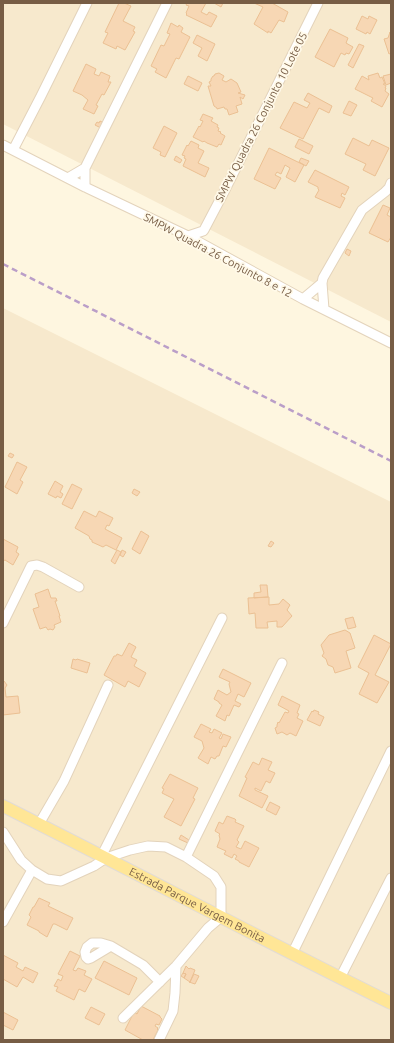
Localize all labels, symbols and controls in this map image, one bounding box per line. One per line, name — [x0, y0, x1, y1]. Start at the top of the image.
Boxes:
street label: SMPW Quadra 26 Conjunto 10 Lote 05 — [213, 30, 309, 204]
street label: SMPW Quadra 26 Conjunto 8 e 12 — [142, 211, 294, 299]
street label: Estrada Parque Vargem Bonita — [127, 865, 267, 945]

